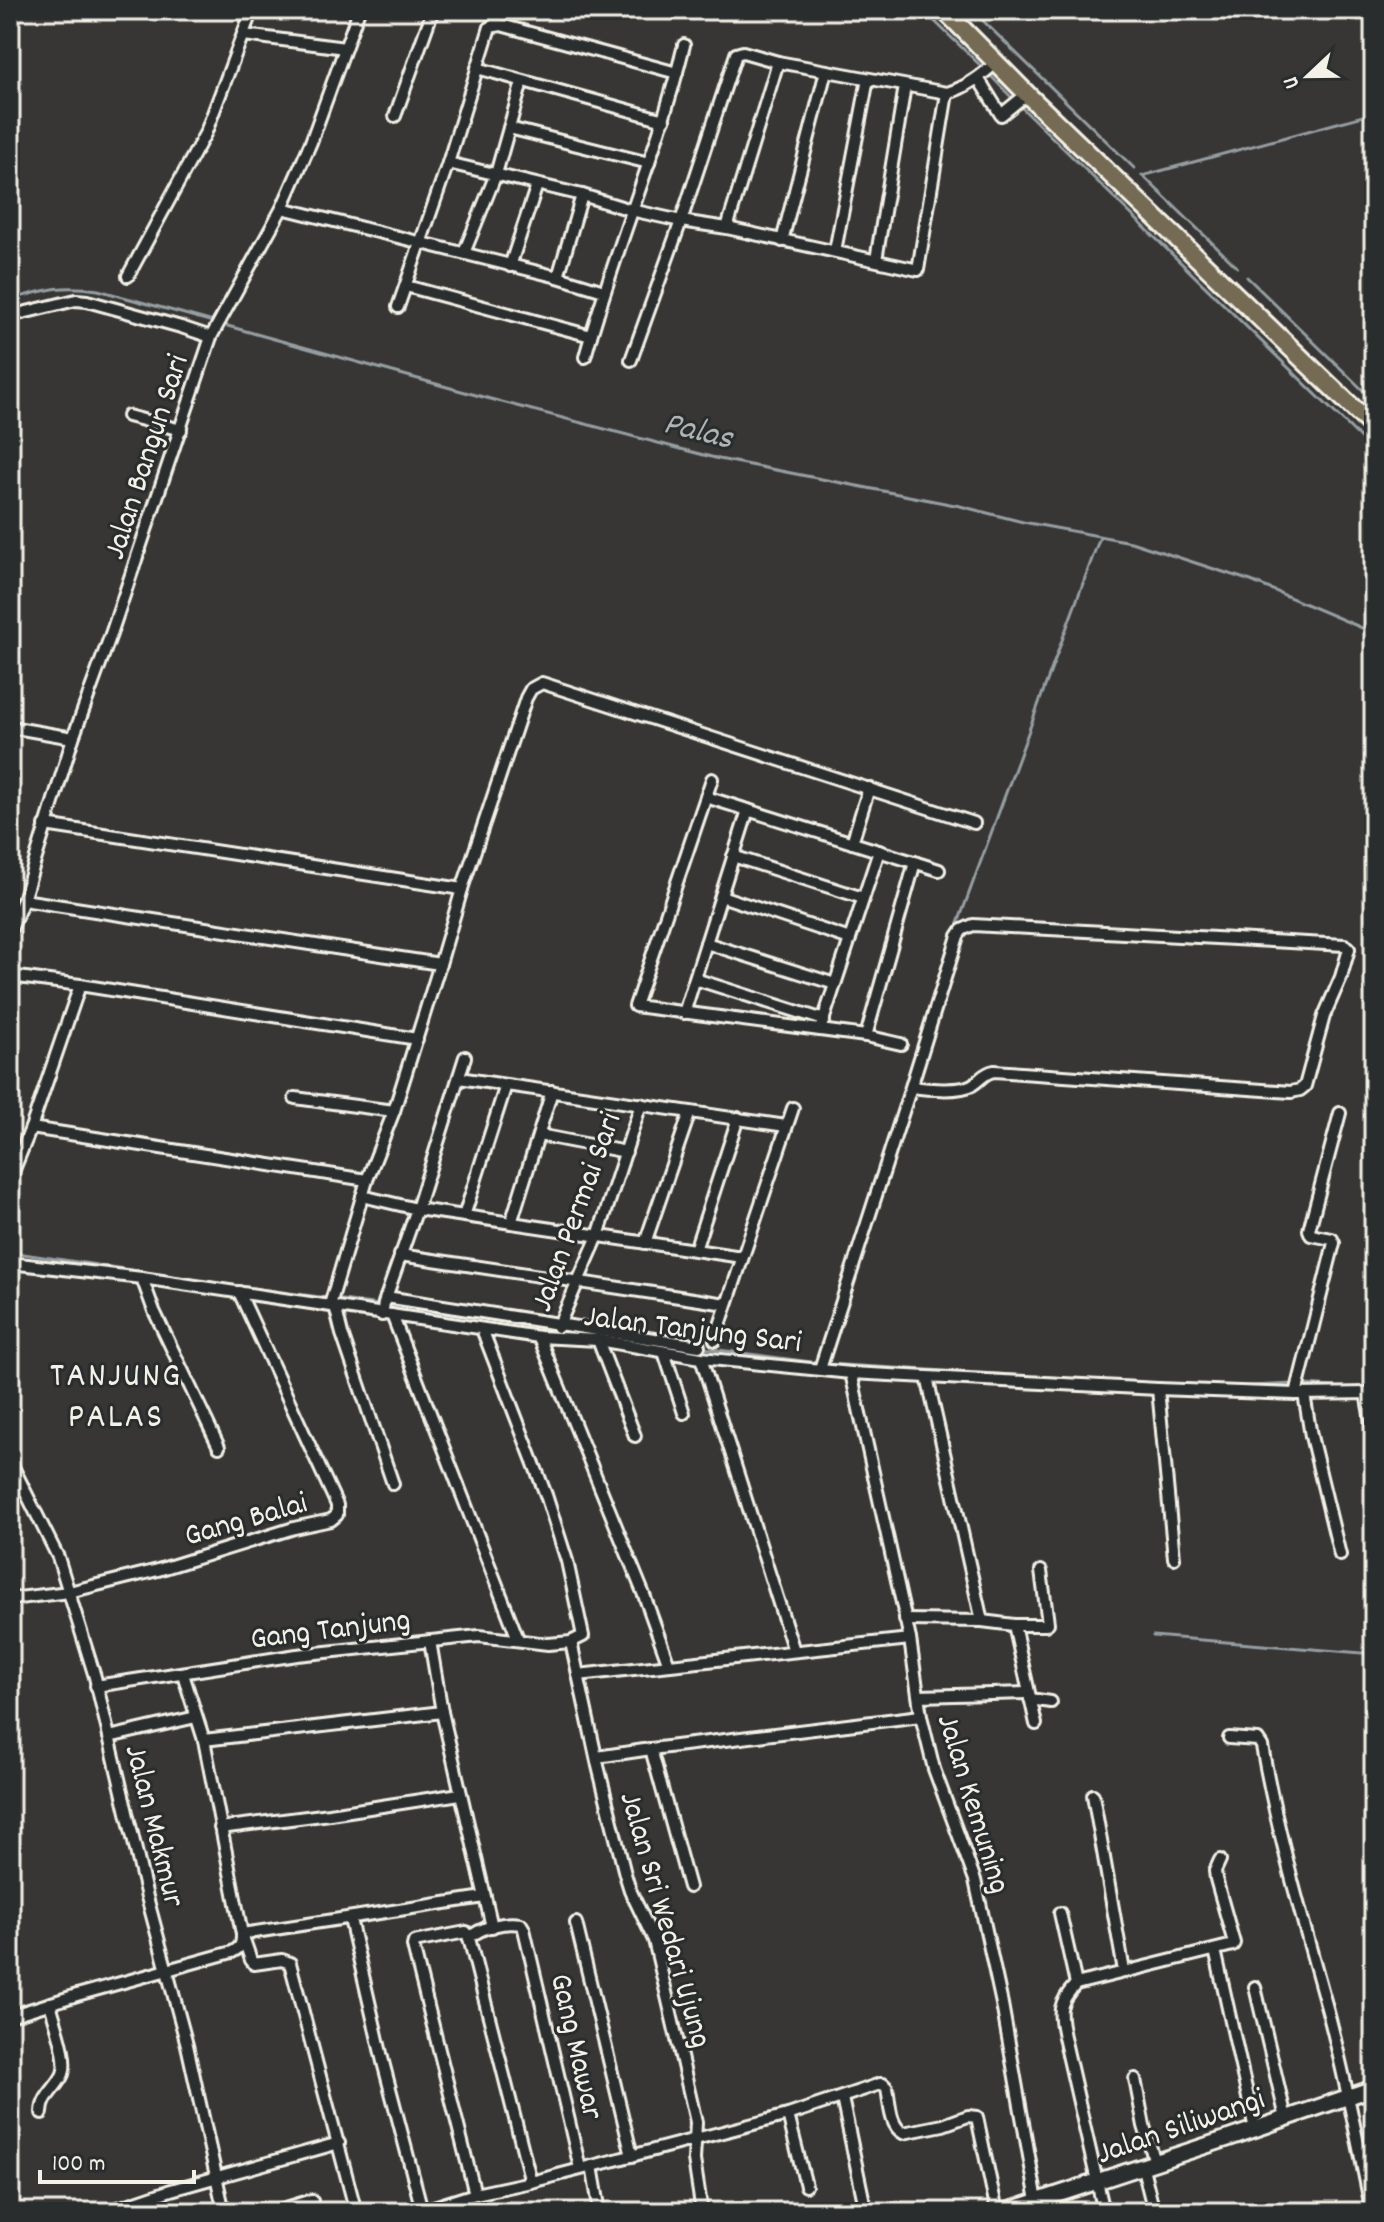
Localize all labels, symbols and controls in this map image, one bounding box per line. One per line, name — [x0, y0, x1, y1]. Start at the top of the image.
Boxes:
north arrow — [1268, 36, 1348, 116]
text: U — [1276, 71, 1309, 93]
street label: Jalan Bangun Sari — [94, 349, 204, 566]
water label: Palas — [658, 401, 739, 466]
street label: Jalan Permai Sari — [521, 1107, 636, 1319]
street label: Jalan Tanjung Sari — [581, 1296, 804, 1368]
district label: TANJUNG PALAS — [50, 1352, 182, 1445]
street label: Gang Balai — [180, 1482, 313, 1561]
street label: Gang Tanjung — [248, 1599, 413, 1665]
street label: Jalan Kemuning — [922, 1709, 1020, 1900]
street label: Jalan Makmur — [110, 1740, 195, 1912]
street label: Jalan Sri Wedari Ujung — [605, 1787, 722, 2054]
street label: Gang Mawar — [535, 1970, 613, 2125]
street label: Jalan Siliwangi — [1091, 2078, 1272, 2179]
scale bar — [40, 2134, 194, 2184]
text: 100 m — [52, 2148, 105, 2182]

